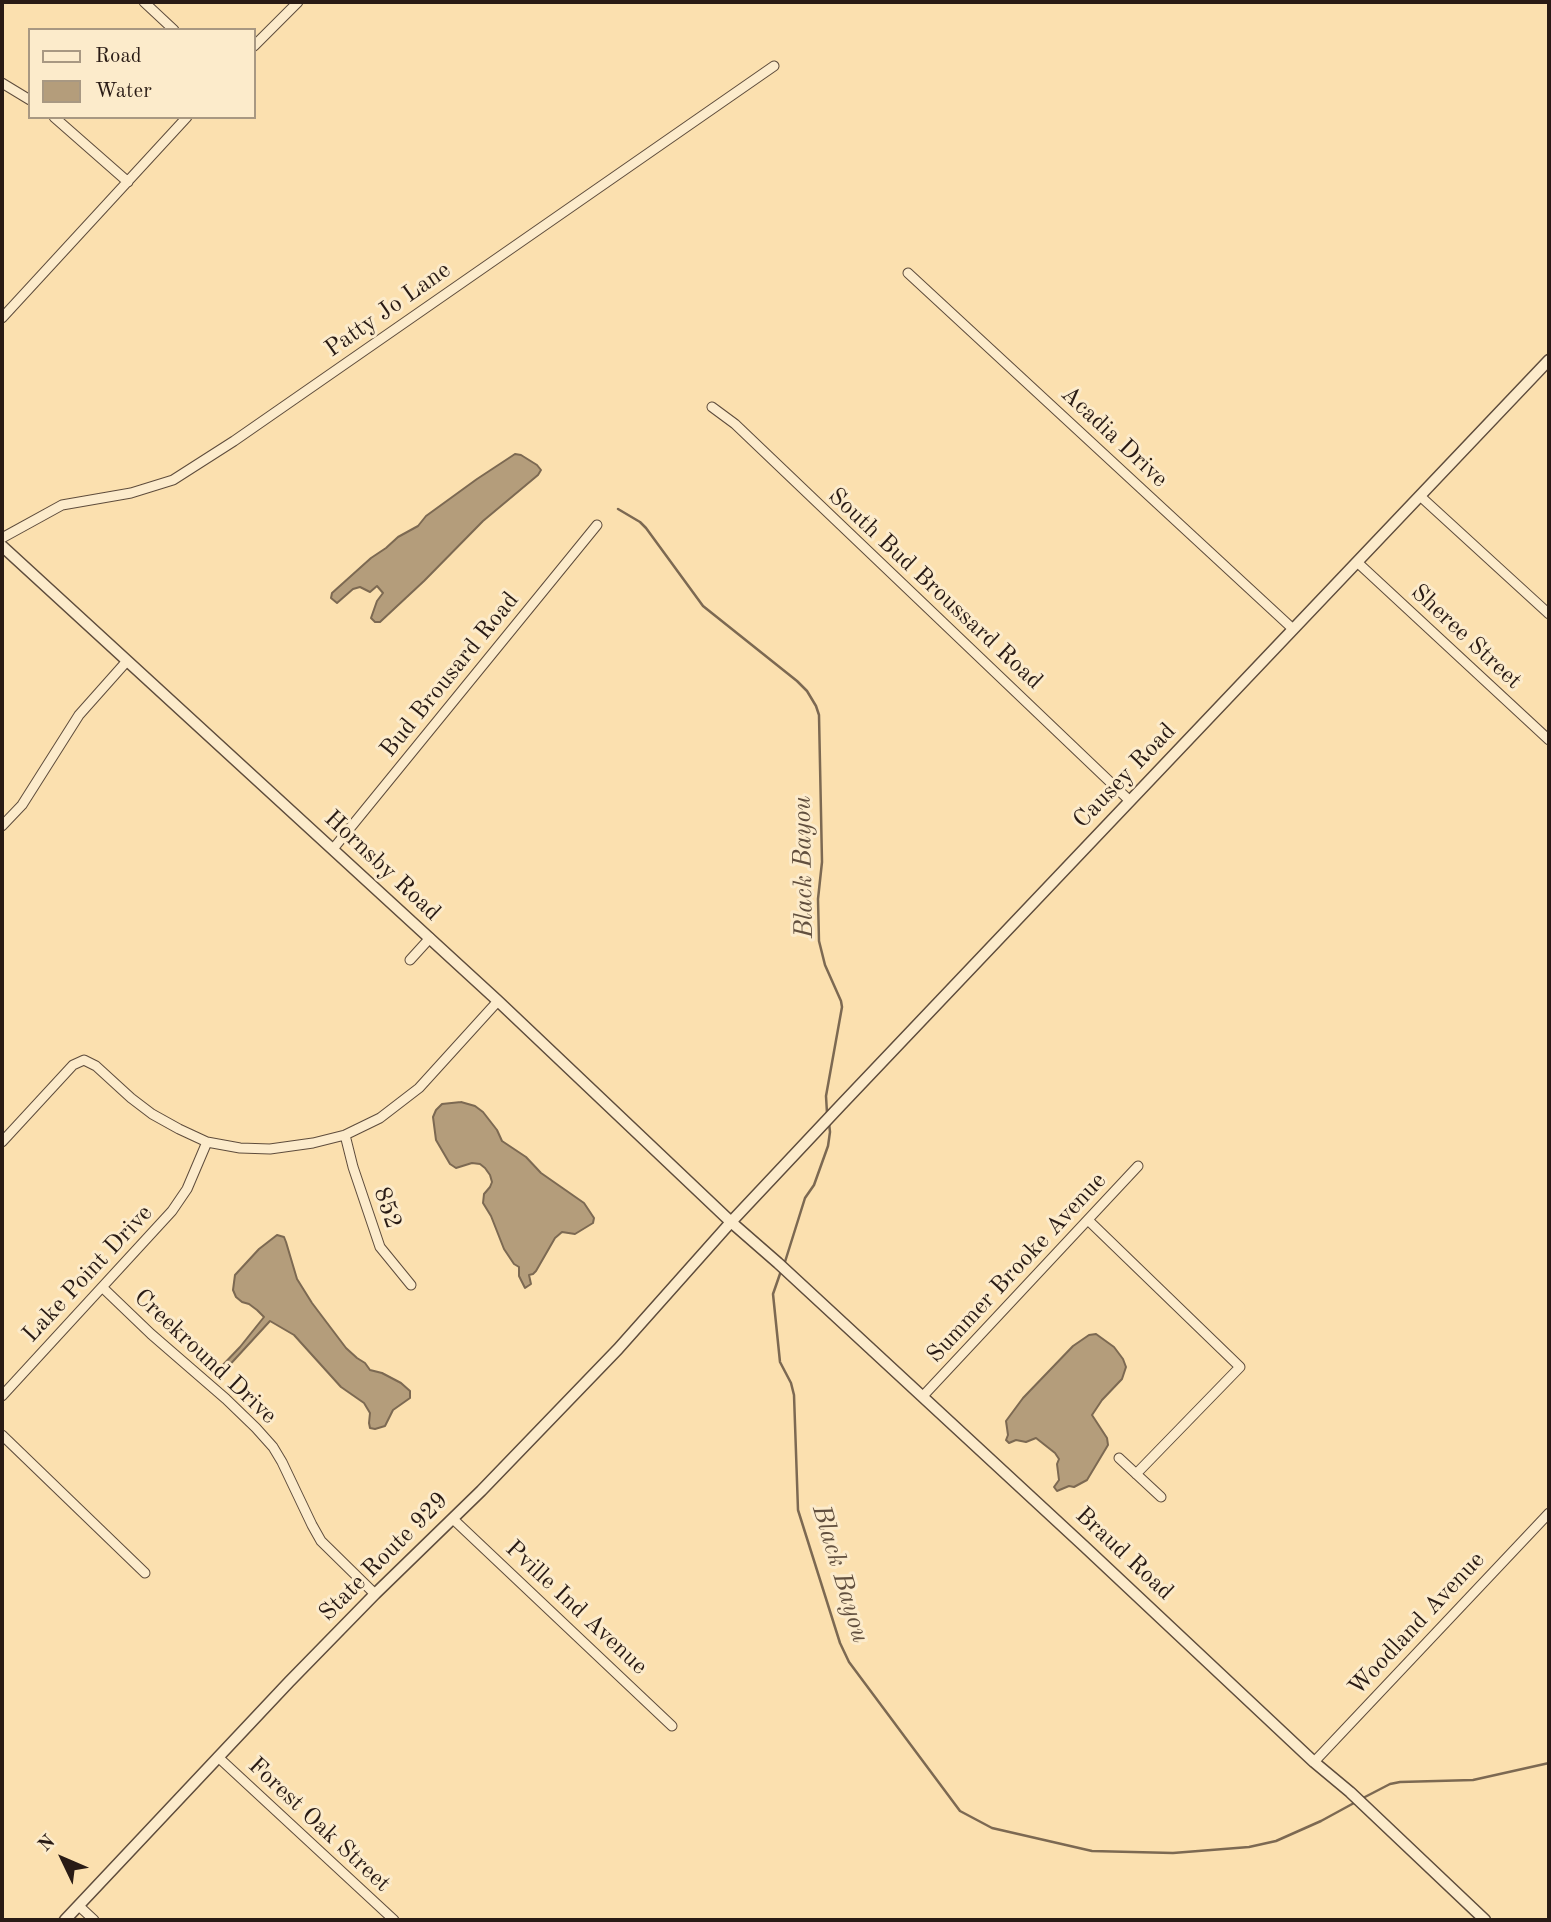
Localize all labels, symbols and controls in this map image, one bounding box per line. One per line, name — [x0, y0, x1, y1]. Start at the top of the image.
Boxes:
legend — [28, 28, 256, 119]
text: Road — [95, 46, 142, 67]
text: Water — [95, 81, 152, 102]
street label: Patty Jo Lane — [320, 256, 456, 364]
street label: Acadia Drive — [1054, 380, 1174, 494]
street label: South Bud Broussard Road — [822, 482, 1048, 696]
street label: Sheree Street — [1405, 578, 1527, 696]
street label: Bud Brousard Road — [374, 586, 526, 764]
street label: Causey Road — [1068, 717, 1182, 835]
water label: Black Bayou — [787, 795, 821, 939]
street label: Hornsby Road — [318, 805, 446, 927]
street label: Summer Brooke Avenue — [921, 1167, 1113, 1369]
street label: 852 — [367, 1184, 407, 1232]
street label: Lake Point Drive — [17, 1199, 159, 1349]
street label: Creekround Drive — [128, 1283, 282, 1431]
street label: State Route 929 — [313, 1486, 455, 1628]
water label: Black Bayou — [804, 1501, 876, 1647]
street label: Braud Road — [1069, 1501, 1179, 1607]
street label: Pville Ind Avenue — [499, 1535, 653, 1681]
street label: Woodland Avenue — [1343, 1546, 1491, 1702]
street label: Forest Oak Street — [242, 1752, 396, 1898]
north arrow — [28, 1824, 98, 1894]
text: N — [36, 1832, 59, 1856]

